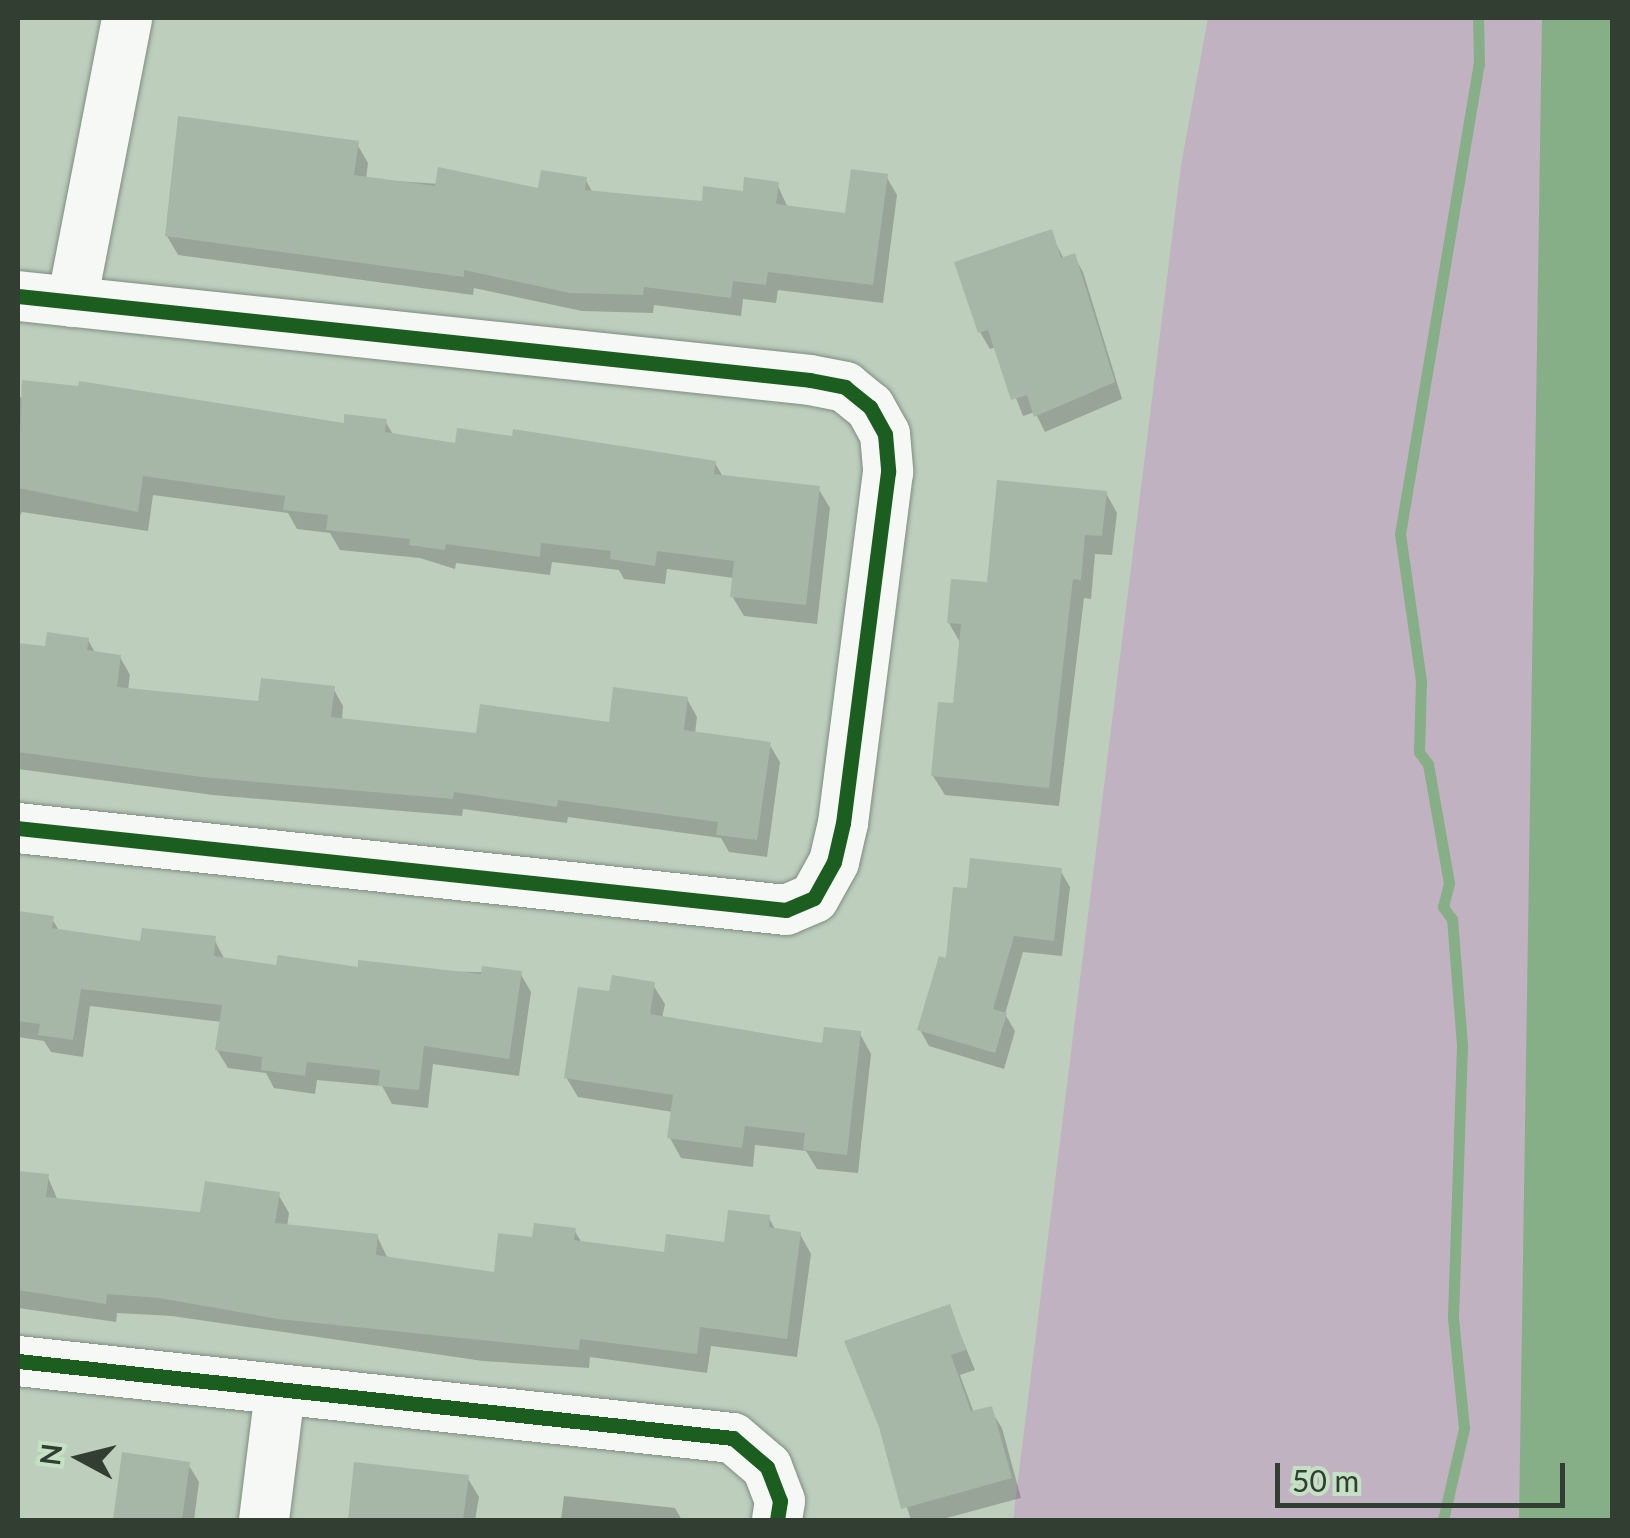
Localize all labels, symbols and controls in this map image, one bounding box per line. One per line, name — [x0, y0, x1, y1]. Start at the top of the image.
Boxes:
north arrow — [30, 1408, 130, 1508]
text: N — [32, 1442, 68, 1467]
scale bar — [1280, 1443, 1570, 1505]
text: 50 m — [1292, 1462, 1359, 1498]

